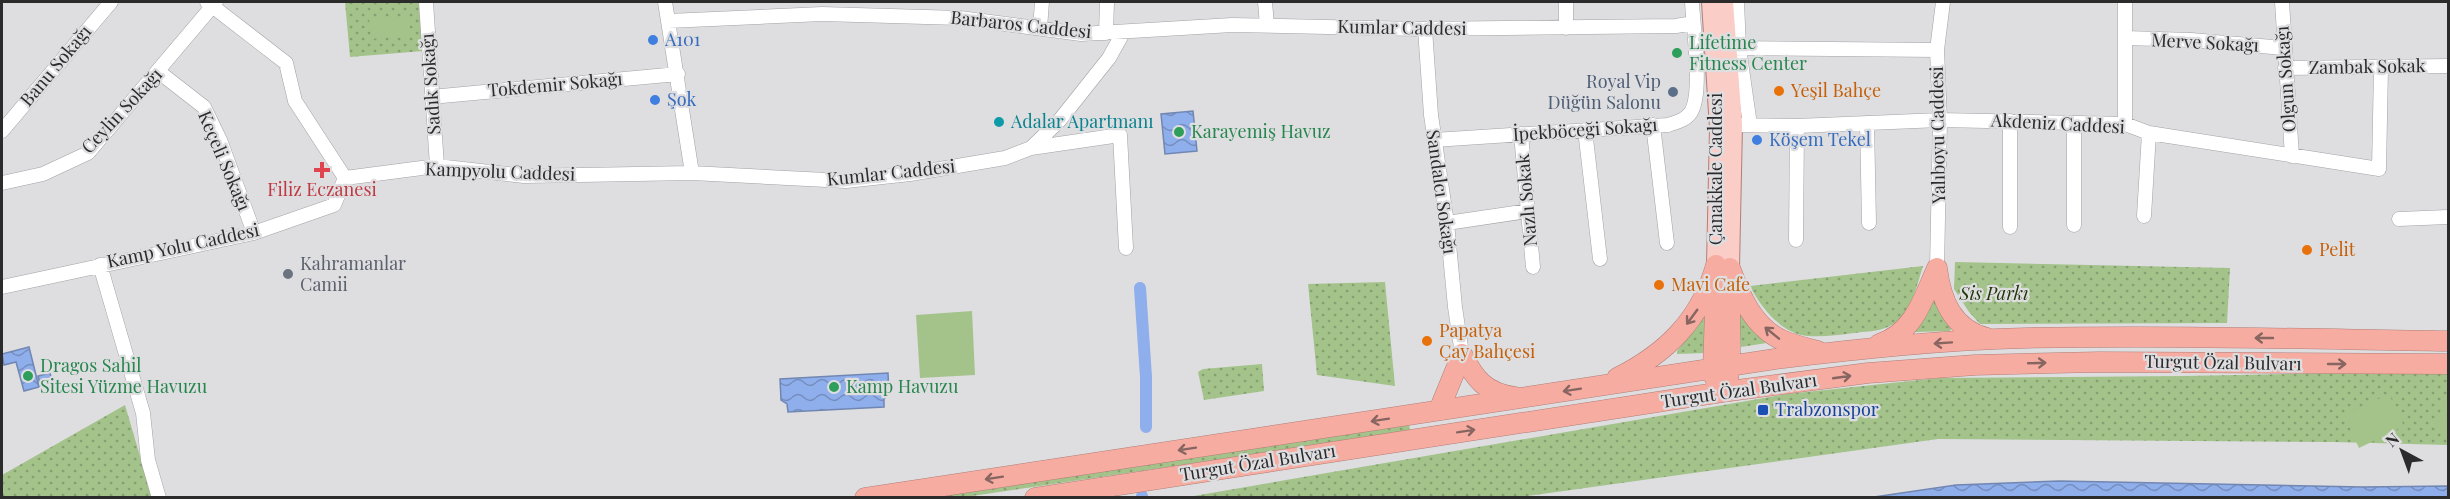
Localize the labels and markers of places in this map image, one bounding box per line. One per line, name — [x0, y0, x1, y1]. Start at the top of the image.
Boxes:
place label: A101 — [664, 27, 701, 51]
place label: Lifetime Fitness Center — [1689, 30, 1807, 75]
marker: A101 — [646, 33, 660, 47]
marker: Lifetime Fitness Center — [1670, 46, 1684, 60]
place label: Royal Vip Düğün Salonu — [1548, 69, 1662, 114]
place label: Yeşil Bahçe — [1790, 78, 1881, 102]
marker: Yeşil Bahçe — [1772, 84, 1786, 98]
marker: Royal Vip Düğün Salonu — [1666, 85, 1680, 99]
place label: Şok — [667, 87, 696, 111]
marker: Şok — [648, 93, 662, 107]
place label: Adalar Apartmanı — [1010, 109, 1154, 133]
marker: Adalar Apartmanı — [992, 115, 1006, 129]
place label: Karayemiş Havuz — [1191, 119, 1331, 143]
marker: Karayemiş Havuz — [1172, 125, 1186, 139]
place label: Köşem Tekel — [1769, 127, 1871, 151]
marker: Köşem Tekel — [1750, 133, 1764, 147]
marker: Filiz Eczanesi — [315, 163, 329, 177]
place label: Filiz Eczanesi — [267, 177, 377, 201]
place label: Pelit — [2319, 237, 2356, 261]
marker: Pelit — [2300, 243, 2314, 257]
place label: Kahramanlar Camii — [300, 251, 406, 296]
marker: Kahramanlar Camii — [281, 267, 295, 281]
place label: Mavi Cafe — [1671, 272, 1750, 296]
marker: Mavi Cafe — [1652, 278, 1666, 292]
place label: Papatya Çay Bahçesi — [1439, 318, 1535, 363]
marker: Papatya Çay Bahçesi — [1420, 334, 1434, 348]
place label: Dragos Sahil Sitesi Yüzme Havuzu — [40, 353, 208, 398]
marker: Dragos Sahil Sitesi Yüzme Havuzu — [21, 369, 35, 383]
place label: Kamp Havuzu — [846, 374, 959, 398]
marker: Kamp Havuzu — [827, 380, 841, 394]
place label: Trabzonspor — [1775, 397, 1879, 421]
marker: Trabzonspor — [1756, 403, 1770, 417]

